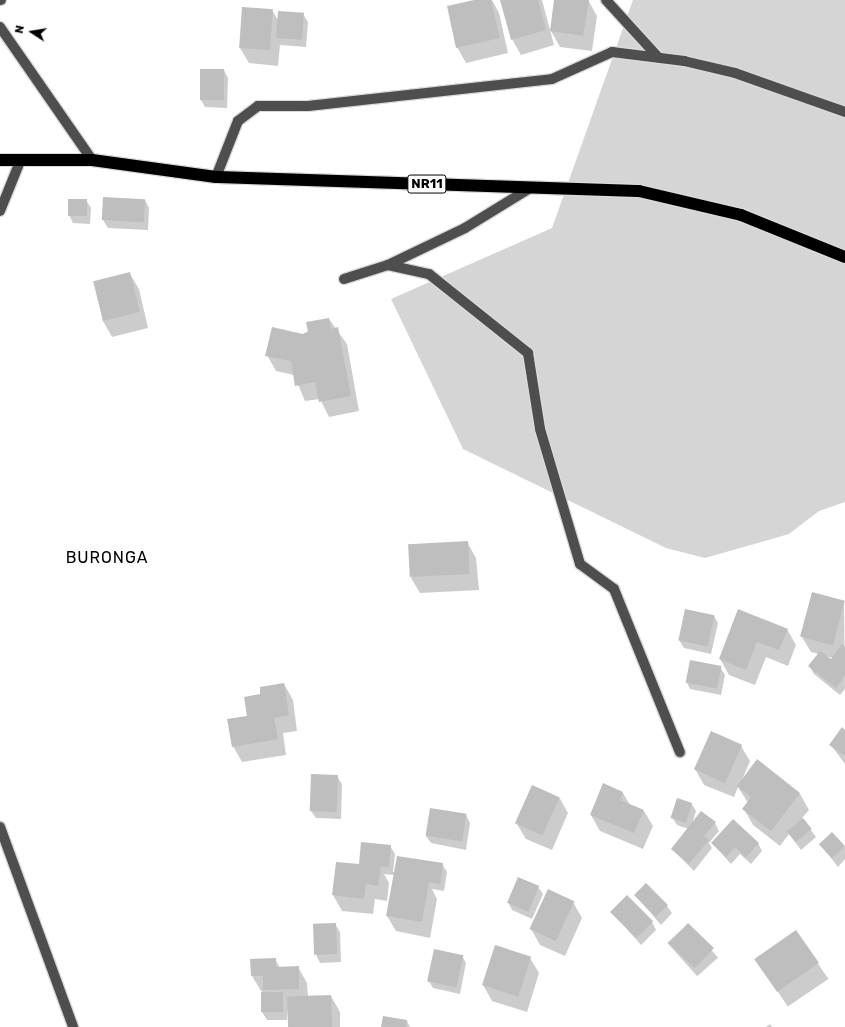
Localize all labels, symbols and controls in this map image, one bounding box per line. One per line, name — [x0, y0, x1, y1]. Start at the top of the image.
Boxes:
north arrow — [12, 12, 52, 52]
text: N — [13, 24, 27, 35]
road number: NR11 — [407, 173, 447, 195]
district label: BURONGA — [66, 548, 148, 568]

